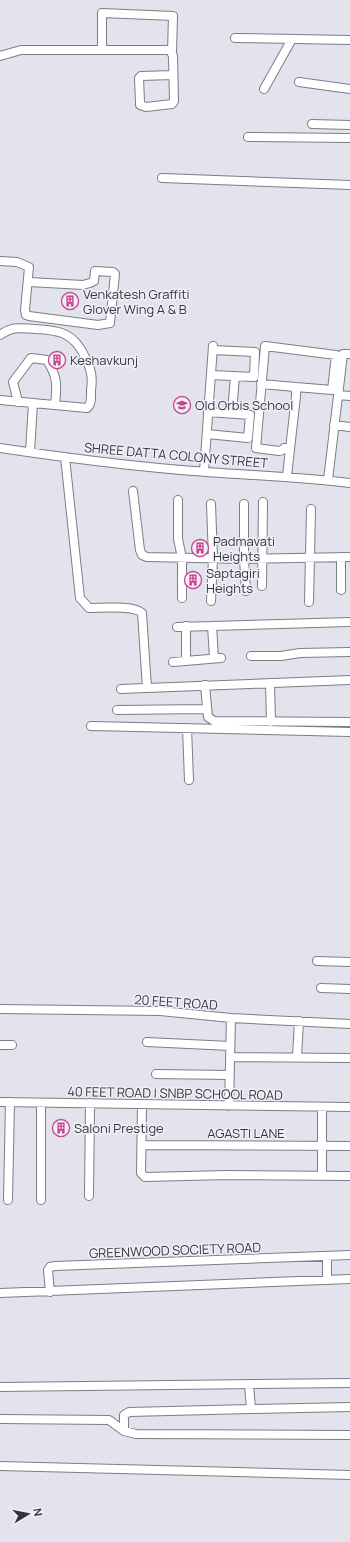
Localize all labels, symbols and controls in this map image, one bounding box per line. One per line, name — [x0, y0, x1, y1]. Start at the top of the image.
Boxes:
place label: Venkatesh Graffiti Glover Wing A & B — [83, 285, 189, 318]
building icon: Venkatesh Graffiti Glover Wing A & B — [60, 291, 80, 311]
building icon: Keshavkunj — [47, 350, 67, 370]
place label: Keshavkunj — [70, 351, 138, 369]
school or university icon: Old Orbis School — [172, 395, 192, 415]
place label: Old Orbis School — [195, 396, 293, 414]
street label: SHREE DATTA COLONY STREET — [83, 438, 269, 472]
place label: Padmavati Heights — [213, 532, 275, 565]
building icon: Padmavati Heights — [190, 538, 210, 558]
place label: Saptagiri Heights — [206, 564, 260, 597]
building icon: Saptagiri Heights — [183, 570, 203, 590]
street label: 20 FEET ROAD — [134, 990, 219, 1014]
street label: 40 FEET ROAD | SNBP SCHOOL ROAD — [67, 1082, 283, 1104]
building icon: Saloni Prestige — [51, 1118, 71, 1138]
place label: Saloni Prestige — [74, 1119, 164, 1137]
street label: AGASTI LANE — [207, 1124, 285, 1142]
street label: GREENWOOD SOCIETY ROAD — [89, 1238, 262, 1262]
north arrow — [8, 1494, 48, 1534]
text: N — [30, 1507, 46, 1517]

